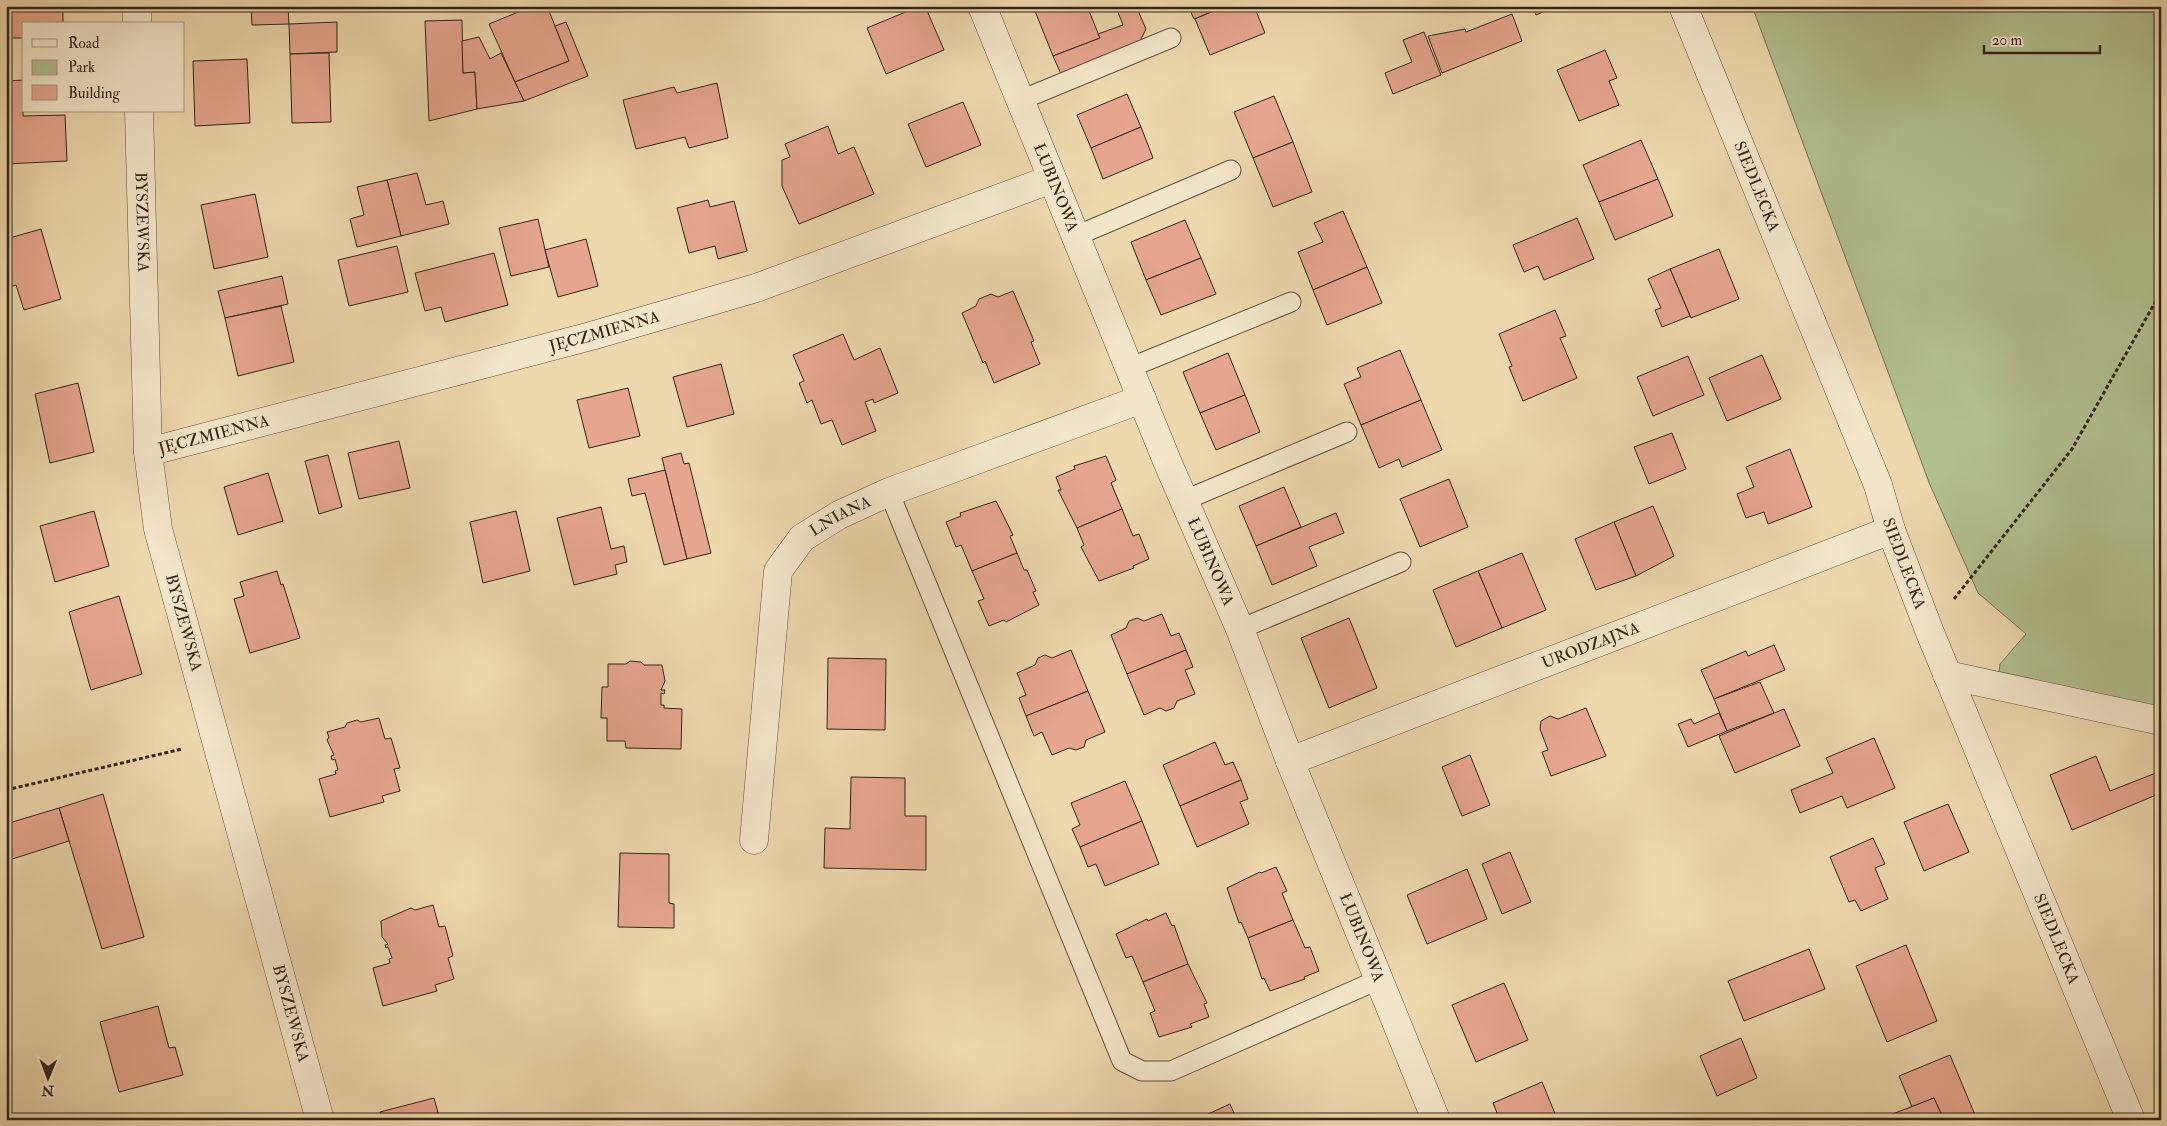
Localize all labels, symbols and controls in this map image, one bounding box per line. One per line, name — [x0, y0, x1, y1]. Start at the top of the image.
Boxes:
legend — [22, 22, 185, 112]
scale bar — [1984, 22, 2101, 54]
text: 20 m — [1992, 31, 2022, 50]
text: Road — [68, 34, 100, 53]
text: Park — [68, 58, 95, 77]
text: Building — [68, 84, 120, 103]
street label: SIEDLECKA — [1729, 138, 1784, 235]
street label: ŁUBINOWA — [1029, 140, 1083, 235]
street label: BYSZEWSKA — [131, 172, 153, 272]
street label: JĘCZMIENNA — [546, 307, 662, 358]
street label: JĘCZMIENNA — [155, 411, 271, 460]
street label: LNIANA — [806, 492, 874, 541]
street label: ŁUBINOWA — [1183, 515, 1239, 609]
street label: SIEDLECKA — [1878, 516, 1930, 612]
street label: BYSZEWSKA — [161, 572, 207, 674]
street label: URODZAJNA — [1539, 618, 1642, 673]
street label: ŁUBINOWA — [1335, 890, 1389, 985]
street label: SIEDLECKA — [2029, 891, 2084, 987]
street label: BYSZEWSKA — [268, 962, 314, 1064]
north arrow — [22, 1054, 72, 1104]
text: N — [41, 1082, 55, 1099]

